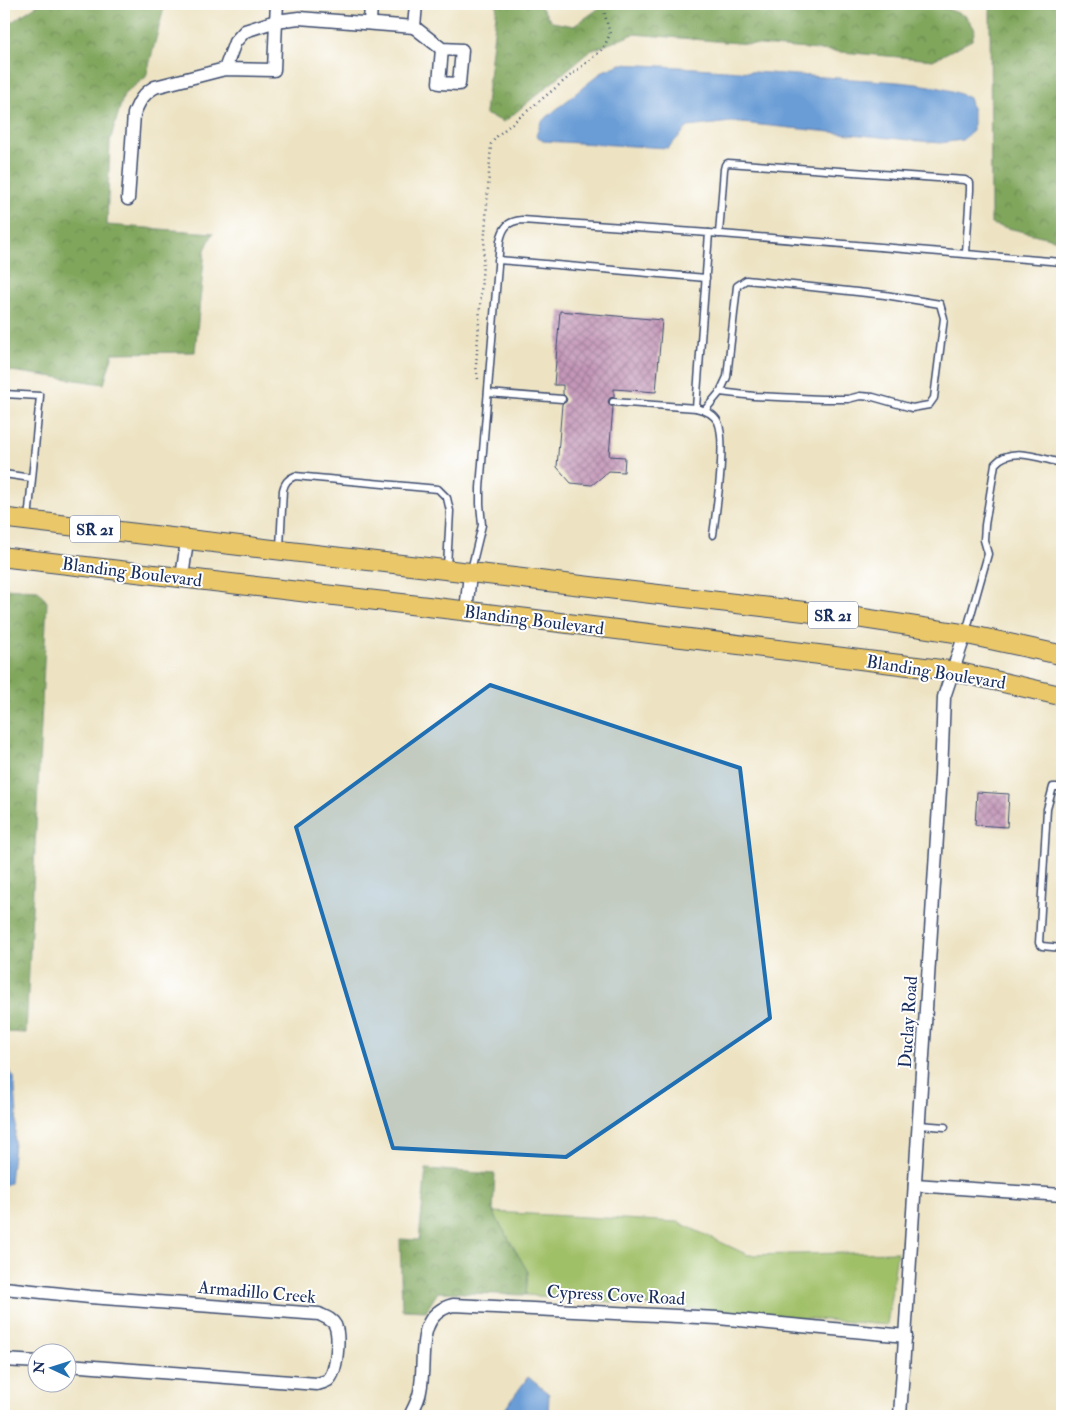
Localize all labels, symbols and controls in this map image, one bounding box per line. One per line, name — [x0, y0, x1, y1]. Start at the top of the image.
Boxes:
road number: SR 21 — [70, 516, 120, 542]
street label: Blanding Boulevard — [61, 552, 203, 593]
street label: Blanding Boulevard — [463, 600, 605, 641]
road number: SR 21 — [808, 602, 858, 628]
street label: Blanding Boulevard — [865, 650, 1007, 695]
street label: Duclay Road — [894, 975, 923, 1069]
street label: Armadillo Creek — [196, 1276, 317, 1309]
street label: Cypress Cove Road — [546, 1280, 686, 1311]
north arrow — [28, 1342, 78, 1392]
text: N — [31, 1360, 48, 1375]

